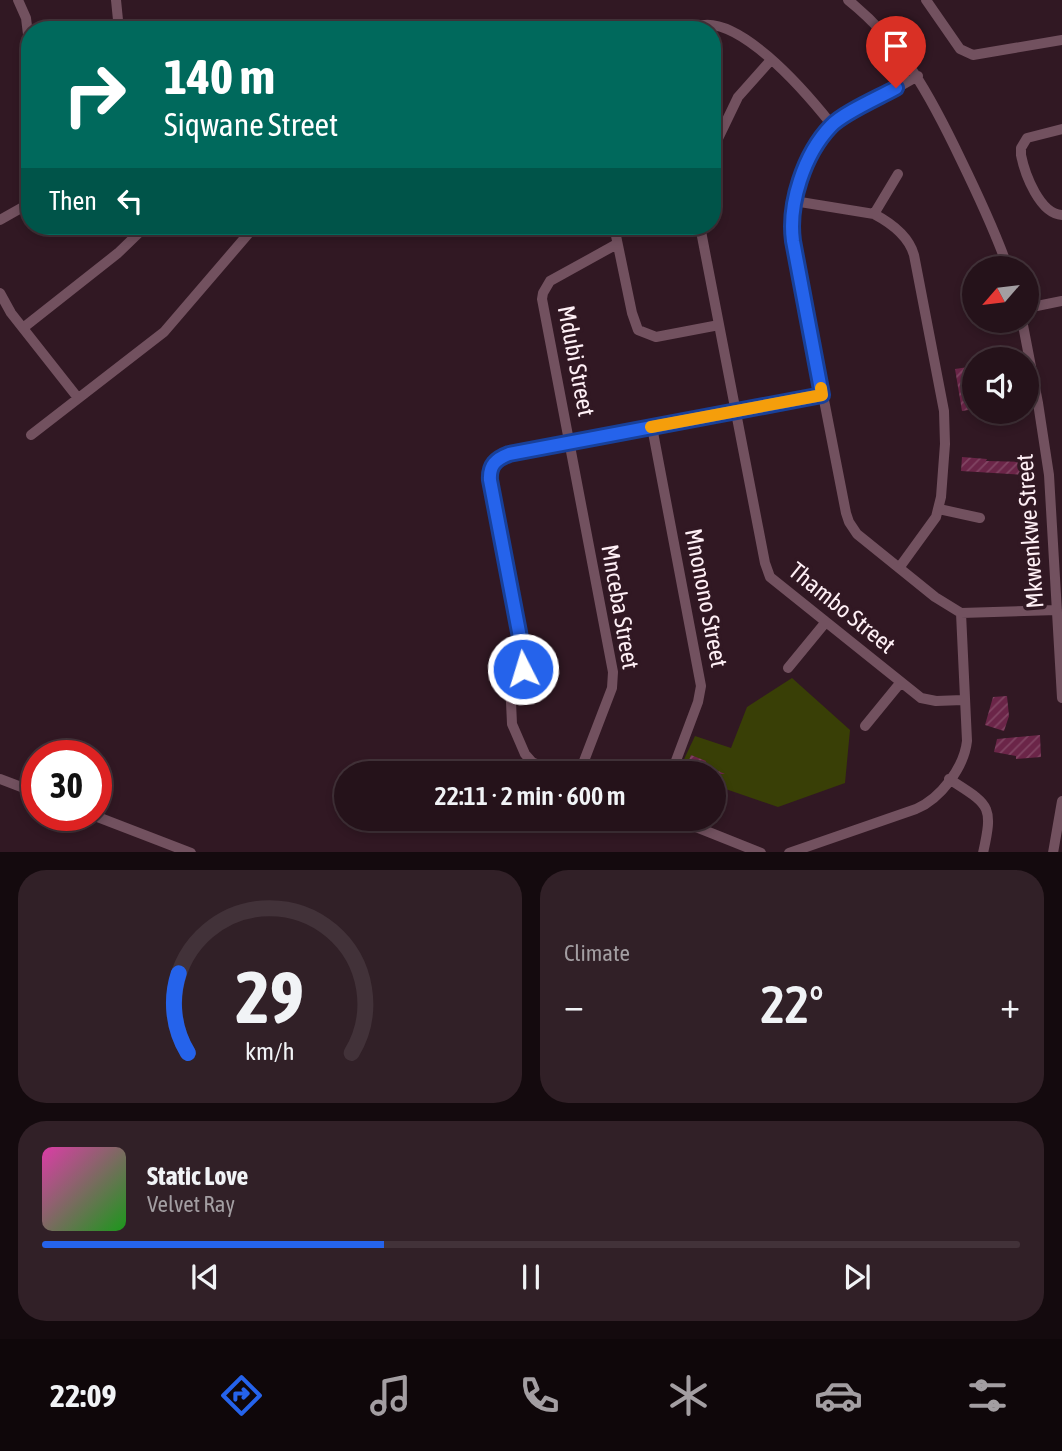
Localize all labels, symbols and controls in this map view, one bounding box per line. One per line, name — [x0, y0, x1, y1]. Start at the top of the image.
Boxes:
pin — [866, 16, 926, 88]
icon: arrive — [877, 27, 915, 65]
text: 140 m — [164, 48, 275, 104]
icon: right — [49, 49, 140, 140]
text: Siqwane Street — [164, 106, 338, 143]
icon: left — [111, 182, 149, 220]
text: Then — [49, 186, 97, 216]
north arrow — [962, 256, 1040, 332]
map controls — [962, 256, 1039, 424]
street label: Mdubi Street — [553, 303, 600, 418]
button: sound — [962, 347, 1039, 424]
street label: Mkwenkwe Street — [1011, 453, 1048, 609]
street label: Mnonono Street — [680, 526, 733, 670]
street label: Mnceba Street — [596, 543, 645, 671]
street label: Thambo Street — [784, 557, 901, 659]
position arrow — [486, 632, 560, 706]
speed limit sign: 30 — [21, 740, 112, 831]
text: 22:11 · 2 min · 600 m — [435, 781, 625, 811]
text: Climate — [564, 940, 630, 966]
text: 29 — [236, 955, 304, 1038]
text: 22° — [760, 974, 824, 1034]
text: − — [564, 983, 584, 1026]
text: + — [1000, 983, 1020, 1026]
text: km/h — [245, 1036, 295, 1064]
text: Static Love — [147, 1161, 248, 1191]
text: Velvet Ray — [147, 1191, 235, 1217]
icon: previous — [186, 1258, 224, 1296]
icon: pause — [512, 1258, 550, 1296]
icon: next — [838, 1258, 876, 1296]
icon: directions — [217, 1371, 266, 1420]
icon: music — [366, 1371, 415, 1420]
icon: phone — [515, 1371, 564, 1420]
icon: climate — [664, 1371, 713, 1420]
icon: car — [814, 1371, 863, 1420]
icon: filters — [963, 1371, 1012, 1420]
text: 22:09 — [50, 1377, 117, 1414]

